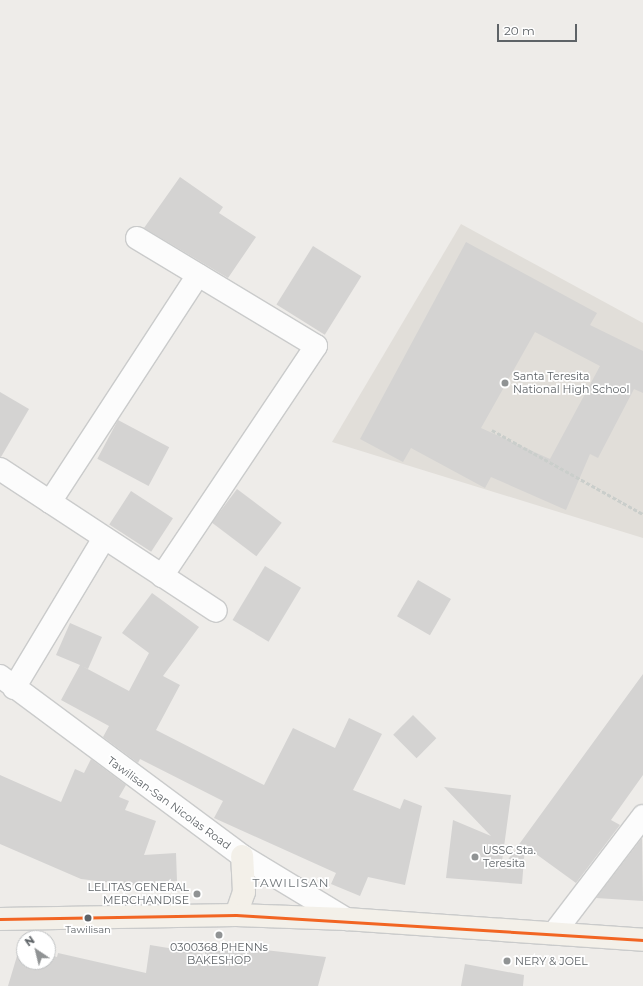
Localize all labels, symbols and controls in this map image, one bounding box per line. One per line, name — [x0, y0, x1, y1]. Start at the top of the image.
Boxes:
scale bar — [499, 16, 579, 42]
text: 20 m — [504, 23, 535, 38]
place label: Santa Teresita National High School — [513, 370, 629, 396]
marker: Santa Teresita National High School — [500, 378, 510, 388]
street label: Tawilisan-San Nicolas Road — [105, 754, 233, 852]
place label: USSC Sta. Teresita — [483, 844, 536, 870]
marker: USSC Sta. Teresita — [470, 852, 480, 862]
district label: TAWILISAN — [253, 876, 329, 890]
place label: LELITAS GENERAL MERCHANDISE — [87, 881, 189, 907]
marker: LELITAS GENERAL MERCHANDISE — [192, 889, 202, 899]
marker: Tawilisan — [83, 913, 93, 923]
place label: Tawilisan — [65, 924, 111, 936]
north arrow — [16, 930, 56, 970]
marker: 0300368 PHENNs BAKESHOP — [214, 930, 224, 940]
text: N — [22, 933, 37, 949]
place label: 0300368 PHENNs BAKESHOP — [170, 941, 268, 967]
place label: NERY & JOEL — [515, 954, 588, 968]
marker: NERY & JOEL — [502, 956, 512, 966]

